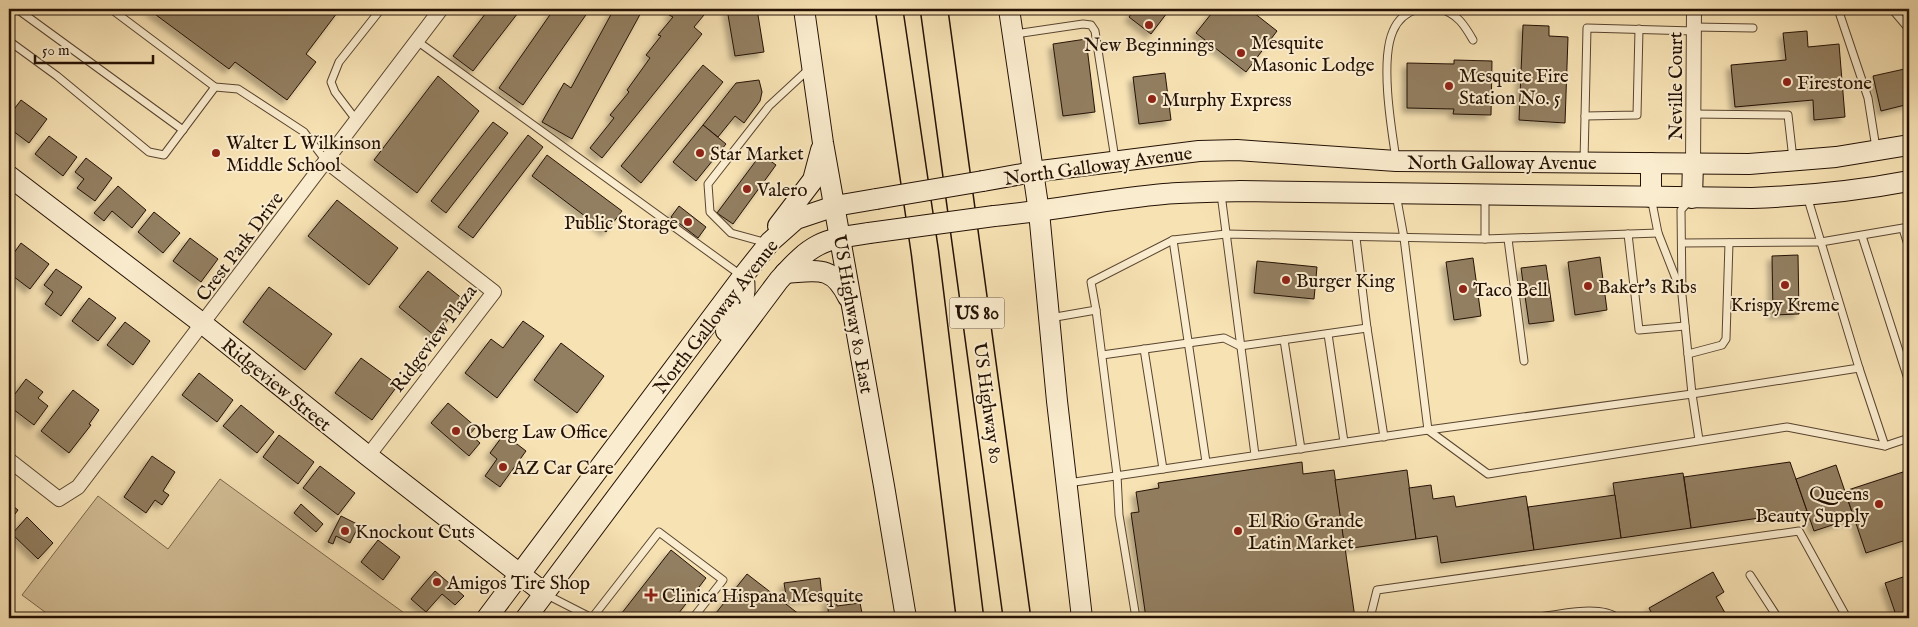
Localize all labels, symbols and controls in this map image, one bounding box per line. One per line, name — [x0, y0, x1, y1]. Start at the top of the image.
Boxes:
marker: New Beginnings — [1143, 19, 1155, 31]
street label: Neville Court — [1665, 31, 1689, 140]
scale bar — [35, 32, 152, 64]
place label: Mesquite Masonic Lodge — [1251, 32, 1375, 78]
place label: New Beginnings — [1084, 34, 1214, 58]
text: 50 m — [42, 41, 70, 60]
marker: Mesquite Masonic Lodge — [1235, 47, 1247, 59]
place label: Mesquite Fire Station No. 5 — [1459, 65, 1569, 111]
place label: Firestone — [1797, 72, 1872, 96]
marker: Firestone — [1781, 76, 1793, 88]
marker: Mesquite Fire Station No. 5 — [1443, 80, 1455, 92]
place label: Murphy Express — [1162, 89, 1292, 113]
marker: Murphy Express — [1146, 93, 1158, 105]
place label: Walter L Wilkinson Middle School — [226, 132, 381, 178]
street label: North Galloway Avenue — [1003, 142, 1194, 192]
place label: Star Market — [710, 143, 804, 167]
marker: Walter L Wilkinson Middle School — [210, 147, 222, 159]
marker: Star Market — [694, 147, 706, 159]
street label: North Galloway Avenue — [1407, 152, 1597, 176]
place label: Valero — [756, 179, 807, 203]
marker: Valero — [741, 183, 753, 195]
street label: Crest Park Drive — [192, 187, 290, 307]
place label: Public Storage — [564, 212, 678, 236]
marker: Public Storage — [682, 216, 694, 228]
street label: US Highway 80 East — [826, 233, 878, 396]
street label: North Galloway Avenue — [649, 235, 785, 399]
place label: Burger King — [1296, 270, 1395, 294]
marker: Burger King — [1280, 274, 1292, 286]
place label: Baker's Ribs — [1598, 276, 1697, 300]
place label: Taco Bell — [1473, 279, 1549, 303]
marker: Krispy Kreme — [1779, 279, 1791, 291]
street label: Ridgeview Plaza — [386, 280, 483, 398]
marker: Baker's Ribs — [1582, 280, 1594, 292]
marker: Taco Bell — [1457, 283, 1469, 295]
place label: Krispy Kreme — [1731, 294, 1840, 318]
road number: US 80 — [950, 298, 1004, 328]
street label: Ridgeview Street — [216, 334, 336, 438]
street label: US Highway 80 — [967, 341, 1007, 465]
place label: Oberg Law Office — [466, 421, 608, 445]
marker: Oberg Law Office — [450, 425, 462, 437]
place label: AZ Car Care — [512, 457, 614, 481]
marker: AZ Car Care — [497, 461, 509, 473]
place label: Queens Beauty Supply — [1755, 483, 1870, 529]
marker: Queens Beauty Supply — [1873, 498, 1885, 510]
place label: El Rio Grande Latin Market — [1248, 510, 1364, 556]
place label: Knockout Cuts — [355, 521, 475, 545]
marker: Knockout Cuts — [339, 525, 351, 537]
marker: El Rio Grande Latin Market — [1232, 525, 1244, 537]
place label: Amigos Tire Shop — [446, 572, 590, 596]
marker: Amigos Tire Shop — [431, 576, 443, 588]
place label: Clinica Hispana Mesquite — [662, 585, 863, 609]
marker: Clinica Hispana Mesquite — [644, 588, 658, 602]

